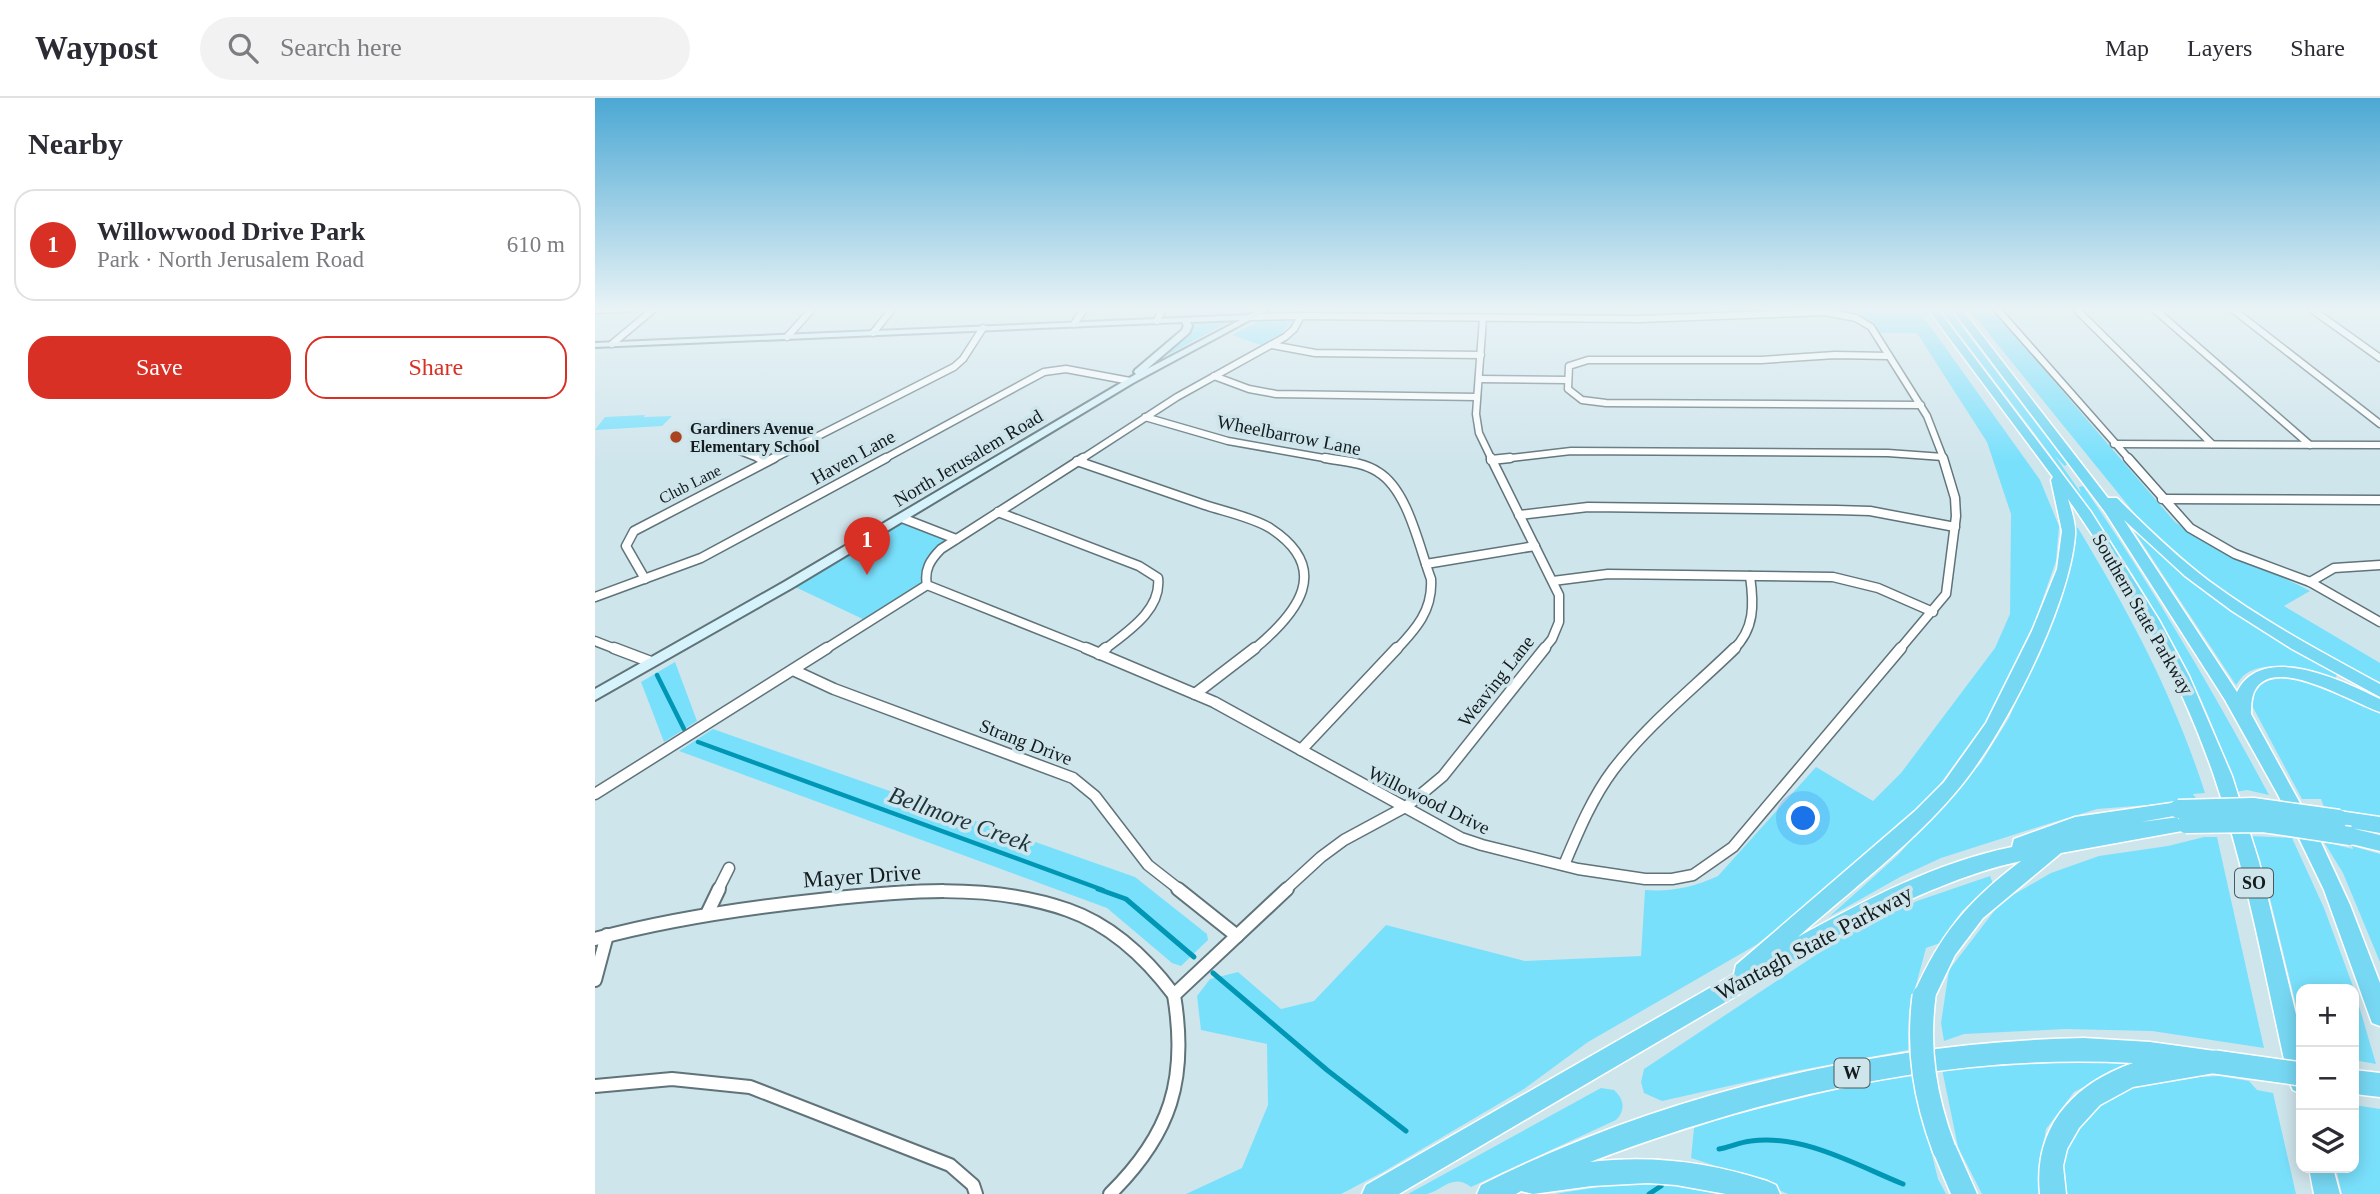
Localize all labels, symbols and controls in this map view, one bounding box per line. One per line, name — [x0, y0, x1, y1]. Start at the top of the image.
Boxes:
search box — [200, 17, 690, 80]
icon: search — [224, 29, 262, 67]
text: Waypost — [35, 30, 158, 66]
text: Search here — [280, 33, 402, 62]
text: Map — [2105, 35, 2149, 61]
text: Layers — [2187, 35, 2252, 61]
text: Share — [2290, 35, 2345, 61]
text: Nearby — [28, 127, 123, 160]
text: Willowwood Drive Park — [97, 217, 365, 246]
text: 1 — [47, 232, 59, 257]
text: 610 m — [507, 232, 565, 257]
text: Park · North Jerusalem Road — [97, 247, 364, 272]
button: Save — [28, 336, 291, 399]
button: Share — [305, 336, 567, 399]
street label: North Jerusalem Road — [890, 405, 1047, 511]
street label: Wheelbarrow Lane — [1215, 411, 1363, 459]
place label: Gardiners Avenue Elementary School — [690, 420, 820, 456]
street label: Haven Lane — [808, 425, 898, 489]
marker: Gardiners Avenue Elementary School — [668, 429, 684, 445]
street label: Club Lane — [656, 461, 724, 507]
pin: 1 — [844, 517, 890, 575]
street label: Southern State Parkway — [2088, 530, 2198, 699]
street label: Weaving Lane — [1454, 631, 1538, 731]
street label: Strang Drive — [977, 715, 1075, 769]
street label: Willowood Drive — [1365, 761, 1493, 839]
water label: Bellmore Creek — [885, 781, 1035, 857]
your location — [1786, 801, 1820, 835]
street label: Mayer Drive — [802, 859, 922, 893]
road number: SO — [2235, 868, 2273, 898]
street label: Wantagh State Parkway — [1711, 880, 1917, 1005]
map controls — [2296, 984, 2359, 1173]
button: + — [2296, 984, 2359, 1047]
button: − — [2296, 1047, 2359, 1110]
road number: W — [1835, 1058, 1869, 1088]
button: layers — [2296, 1110, 2359, 1173]

